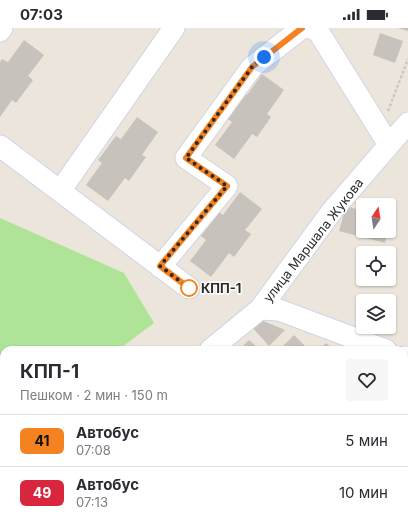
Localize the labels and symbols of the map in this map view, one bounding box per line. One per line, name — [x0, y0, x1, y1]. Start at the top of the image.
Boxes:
your location — [254, 47, 274, 67]
street label: улица Маршала Жукова — [260, 175, 366, 305]
north arrow — [356, 198, 396, 238]
marker: КПП-1 — [180, 279, 198, 297]
place label: КПП-1 — [201, 280, 241, 296]

